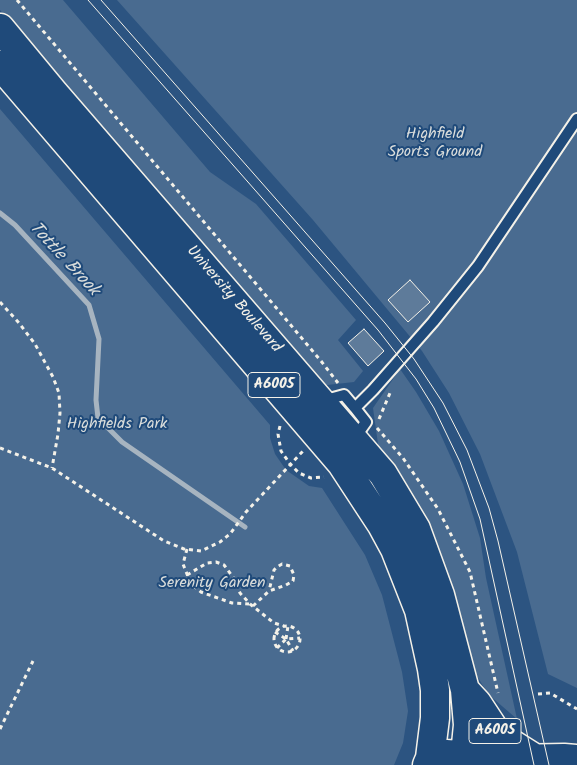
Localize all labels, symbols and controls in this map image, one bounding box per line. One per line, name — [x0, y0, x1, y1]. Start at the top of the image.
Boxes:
park label: Highfield Sports Ground — [388, 125, 482, 163]
water label: Tottle Brook — [23, 218, 103, 302]
street label: University Boulevard — [181, 243, 285, 357]
road number: A6005 — [248, 372, 300, 398]
park label: Highfields Park — [67, 415, 167, 435]
park label: Serenity Garden — [159, 574, 265, 594]
road number: A6005 — [469, 718, 521, 744]

